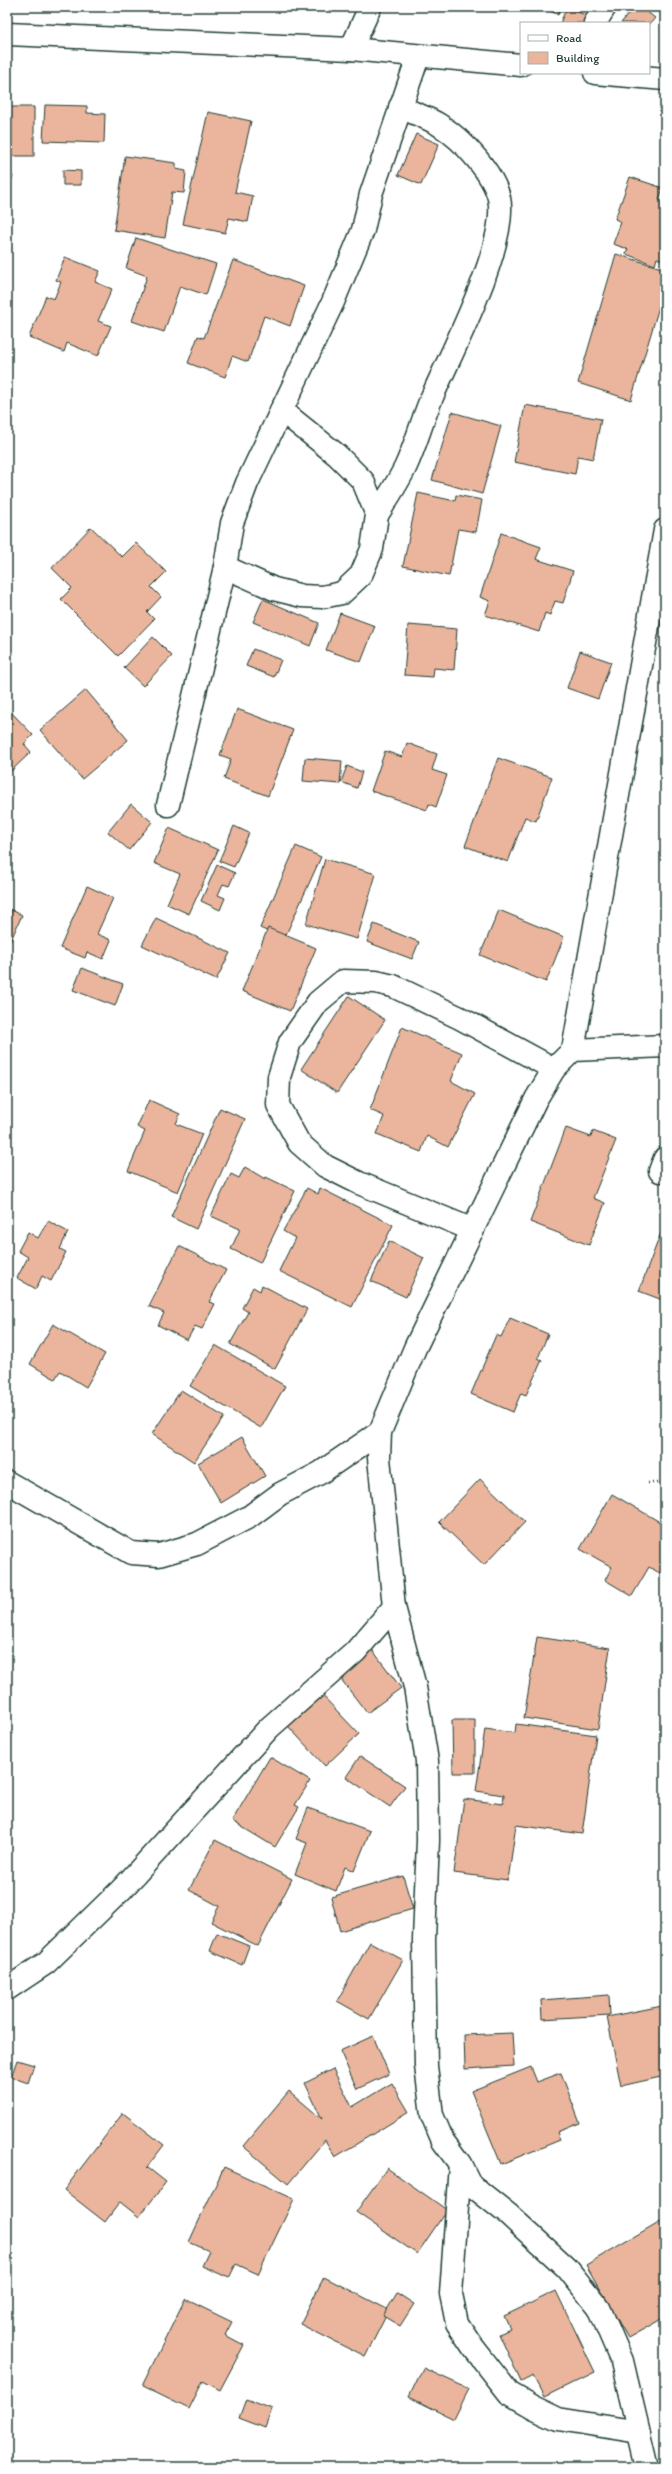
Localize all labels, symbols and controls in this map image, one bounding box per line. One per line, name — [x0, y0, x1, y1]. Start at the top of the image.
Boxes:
legend — [520, 22, 650, 74]
text: Road — [556, 31, 582, 45]
text: Building — [556, 51, 600, 65]

